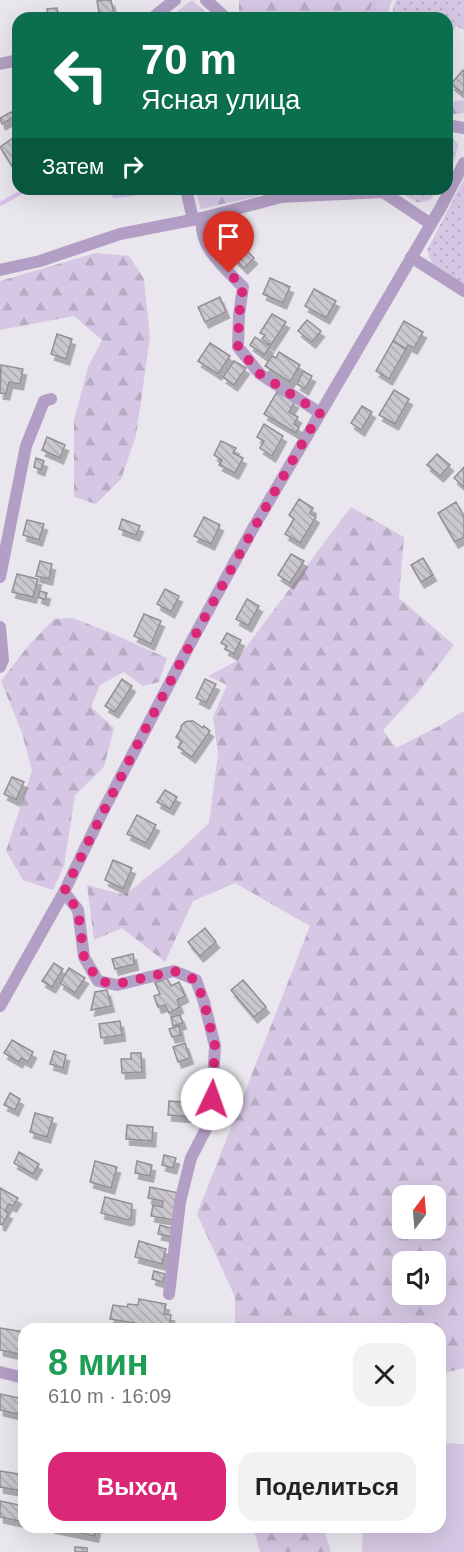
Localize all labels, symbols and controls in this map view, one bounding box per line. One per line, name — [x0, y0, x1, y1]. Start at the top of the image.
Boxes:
icon: left — [42, 36, 120, 114]
text: 70 m — [141, 36, 237, 83]
text: Ясная улица — [141, 85, 300, 115]
icon: right — [116, 150, 149, 183]
text: Затем — [42, 154, 104, 179]
pin — [203, 211, 254, 273]
icon: arrive — [212, 220, 245, 253]
position arrow — [180, 1067, 244, 1131]
north arrow — [392, 1185, 446, 1239]
map controls — [392, 1185, 446, 1305]
button: sound — [392, 1251, 446, 1305]
text: 8 мин — [48, 1342, 149, 1383]
button: close — [353, 1343, 416, 1406]
text: 610 m · 16:09 — [48, 1385, 171, 1407]
button: Выход — [48, 1452, 226, 1521]
button: Поделиться — [238, 1452, 416, 1521]

